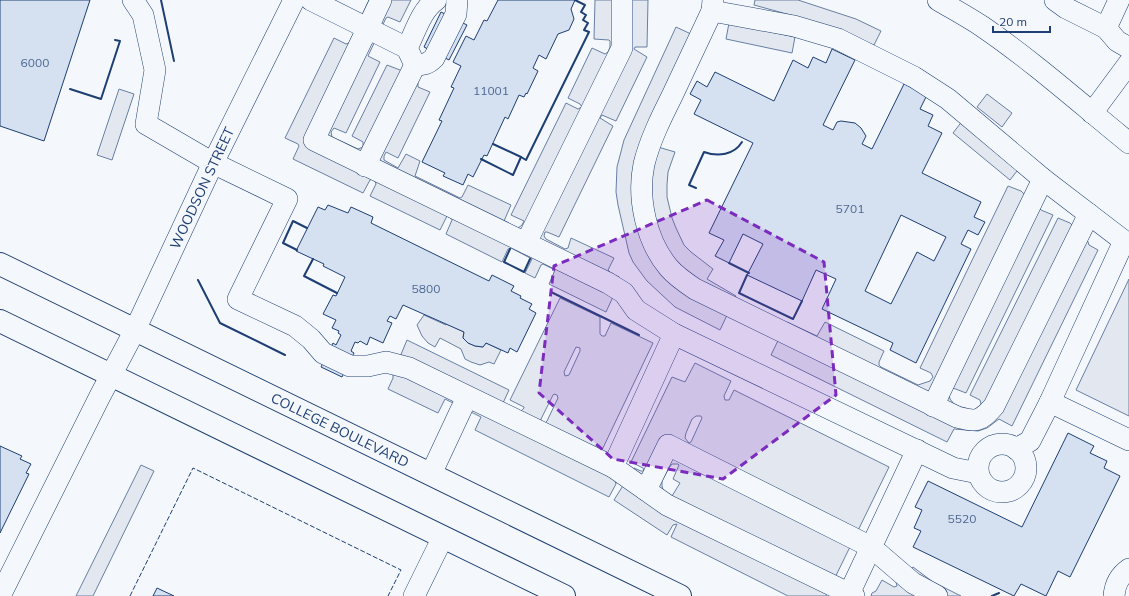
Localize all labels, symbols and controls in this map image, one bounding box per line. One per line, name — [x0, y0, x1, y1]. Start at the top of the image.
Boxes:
scale bar — [993, 8, 1050, 34]
text: 20 m — [999, 14, 1027, 29]
house number: 6000 — [21, 55, 49, 70]
house number: 11001 — [473, 83, 509, 98]
street label: WOODSON STREET — [166, 124, 238, 252]
house number: 5701 — [836, 201, 864, 216]
house number: 5800 — [412, 281, 440, 296]
street label: COLLEGE BOULEVARD — [268, 389, 412, 471]
house number: 5520 — [948, 511, 976, 526]

